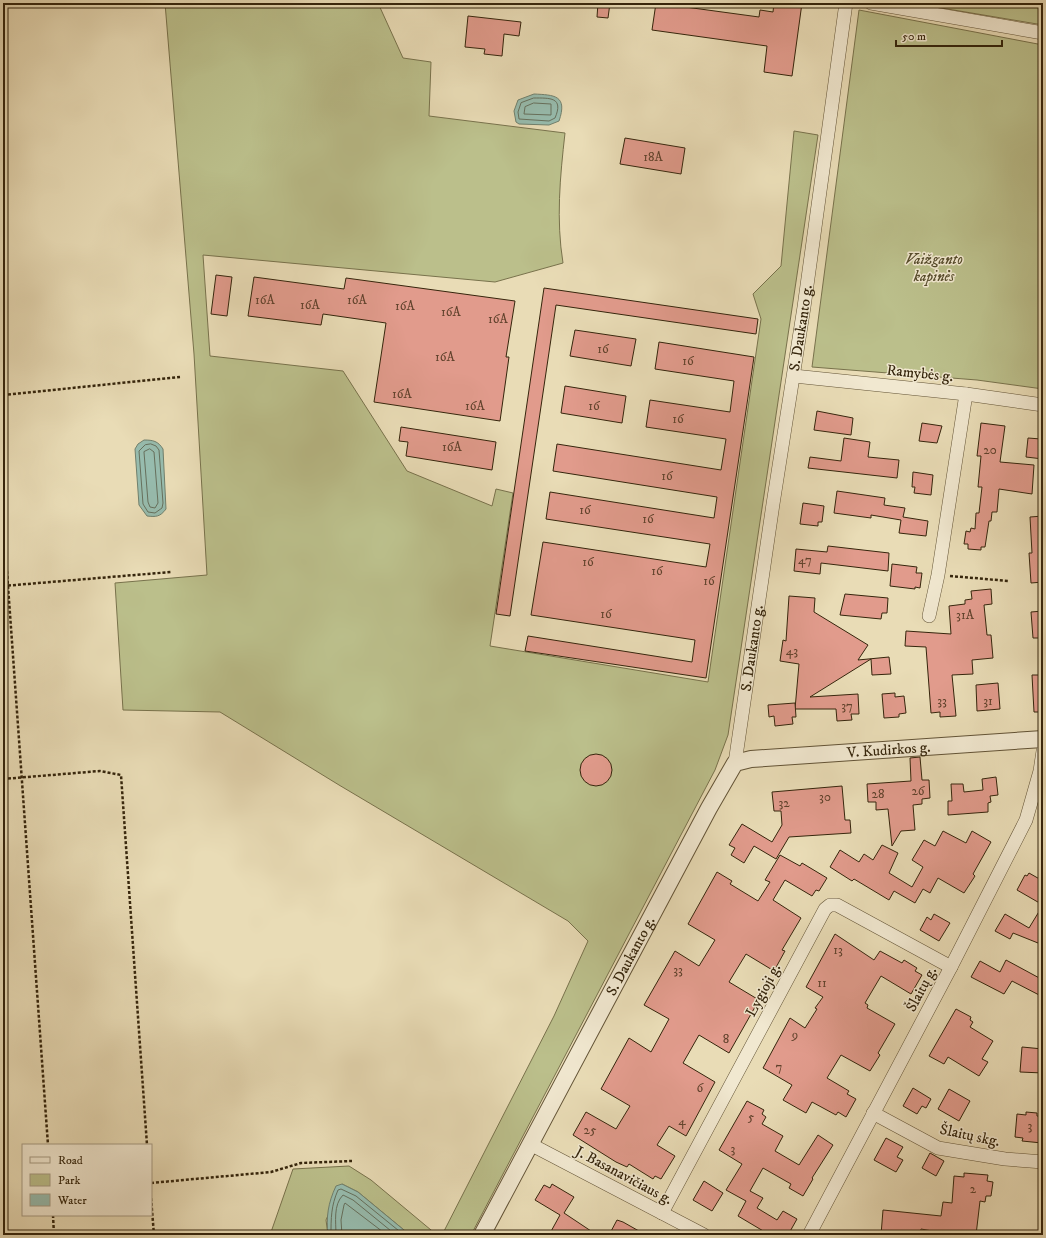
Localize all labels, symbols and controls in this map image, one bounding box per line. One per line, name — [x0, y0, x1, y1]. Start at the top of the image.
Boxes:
scale bar — [896, 22, 1002, 48]
text: 50 m — [902, 29, 926, 44]
house number: 18A — [643, 149, 663, 165]
park label: Vaižganto kapinės — [905, 250, 963, 286]
street label: S. Daukanto g. — [785, 284, 817, 373]
house number: 16A — [255, 292, 276, 308]
house number: 16A — [347, 292, 368, 308]
house number: 16A — [300, 297, 321, 313]
house number: 16A — [395, 298, 416, 314]
house number: 16A — [441, 304, 462, 320]
house number: 16A — [488, 311, 509, 327]
house number: 16 — [597, 341, 610, 357]
house number: 16A — [435, 349, 456, 365]
house number: 16 — [682, 353, 695, 369]
street label: Ramybės g. — [886, 361, 954, 386]
house number: 16A — [392, 386, 413, 402]
house number: 16A — [465, 398, 486, 414]
house number: 16 — [588, 398, 601, 414]
house number: 16 — [672, 411, 685, 427]
house number: 16A — [442, 439, 463, 455]
house number: 20 — [983, 442, 997, 458]
house number: 16 — [661, 468, 674, 484]
house number: 16 — [579, 502, 592, 518]
house number: 16 — [642, 511, 655, 527]
house number: 47 — [798, 552, 812, 568]
house number: 16 — [582, 554, 595, 570]
house number: 16 — [651, 563, 664, 579]
house number: 16 — [703, 573, 716, 589]
street label: S. Daukanto g. — [737, 604, 768, 693]
house number: 16 — [600, 606, 613, 622]
house number: 31A — [956, 607, 975, 623]
house number: 43 — [786, 643, 798, 659]
house number: 33 — [937, 693, 947, 709]
house number: 31 — [983, 693, 993, 709]
house number: 37 — [841, 698, 853, 714]
street label: V. Kudirkos g. — [845, 738, 931, 762]
house number: 26 — [911, 783, 926, 799]
house number: 28 — [872, 786, 884, 802]
house number: 30 — [819, 789, 831, 805]
house number: 32 — [778, 795, 790, 811]
street label: S. Daukanto g. — [602, 913, 660, 999]
house number: 13 — [833, 942, 843, 958]
street label: Lygioji g. — [742, 960, 785, 1020]
house number: 33 — [673, 962, 683, 978]
street label: Šlaitų g. — [901, 963, 941, 1015]
house number: 11 — [817, 975, 827, 991]
house number: 9 — [791, 1027, 798, 1043]
house number: 8 — [723, 1031, 729, 1047]
house number: 7 — [776, 1059, 783, 1075]
house number: 6 — [697, 1080, 705, 1096]
house number: 5 — [748, 1109, 755, 1125]
house number: 4 — [678, 1113, 686, 1129]
house number: 3 — [1028, 1118, 1033, 1134]
street label: Šlaitų skg. — [938, 1119, 1002, 1151]
house number: 25 — [584, 1122, 597, 1138]
street label: J. Basanavičiaus g. — [570, 1141, 676, 1209]
house number: 3 — [731, 1141, 736, 1157]
legend — [22, 1144, 152, 1216]
text: Road — [58, 1153, 83, 1168]
text: Park — [58, 1173, 80, 1188]
house number: 2 — [970, 1181, 977, 1197]
text: Water — [57, 1193, 87, 1208]

